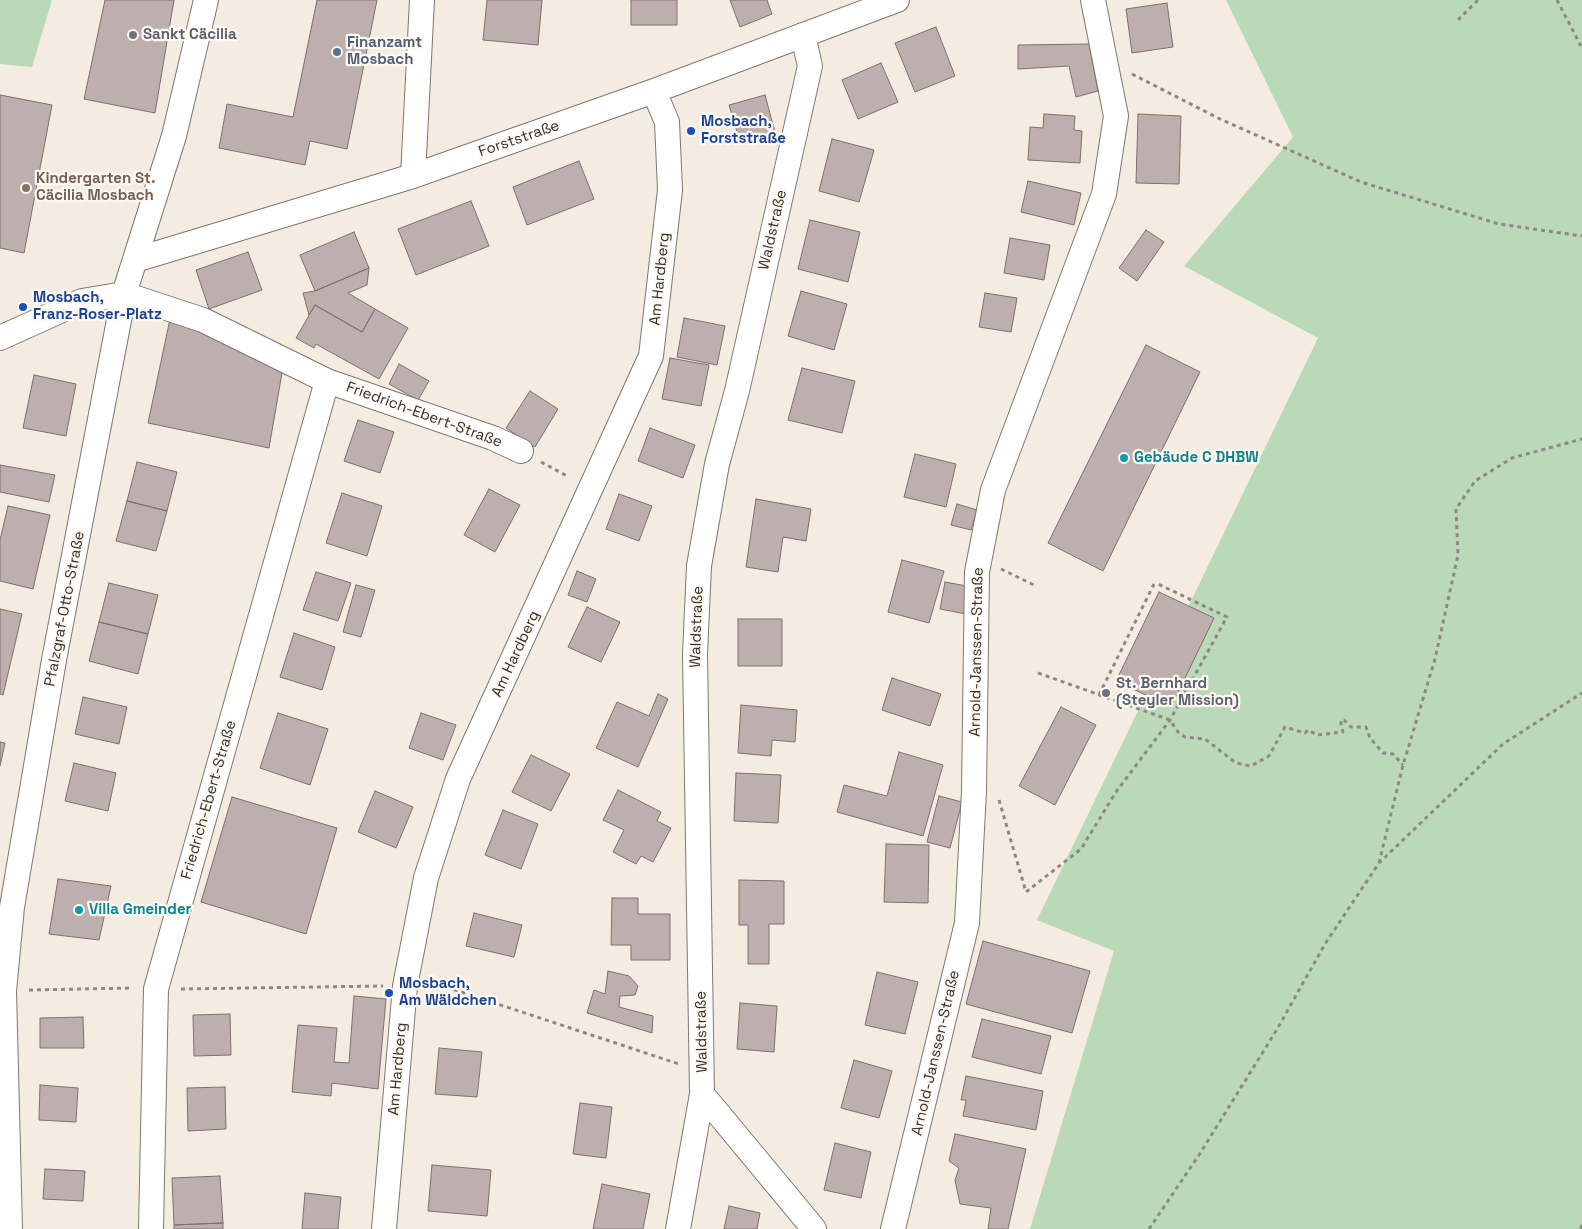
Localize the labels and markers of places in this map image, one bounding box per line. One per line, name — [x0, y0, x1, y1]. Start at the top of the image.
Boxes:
place label: Sankt Cäcilia — [143, 26, 237, 44]
marker: Sankt Cäcilia — [127, 29, 139, 41]
place label: Finanzamt Mosbach — [347, 34, 422, 69]
marker: Finanzamt Mosbach — [331, 46, 343, 58]
place label: Mosbach, Forststraße — [701, 113, 786, 148]
marker: Mosbach, Forststraße — [685, 125, 697, 137]
place label: Kindergarten St. Cäcilia Mosbach — [36, 170, 155, 205]
marker: Kindergarten St. Cäcilia Mosbach — [20, 182, 32, 194]
place label: Mosbach, Franz-Roser-Platz — [33, 289, 162, 324]
marker: Mosbach, Franz-Roser-Platz — [17, 301, 29, 313]
place label: Gebäude C DHBW — [1134, 449, 1259, 467]
marker: Gebäude C DHBW — [1118, 452, 1130, 464]
place label: St. Bernhard (Steyler Mission) — [1116, 675, 1239, 710]
marker: St. Bernhard (Steyler Mission) — [1100, 687, 1112, 699]
place label: Villa Gmeinder — [89, 901, 192, 919]
marker: Villa Gmeinder — [73, 904, 85, 916]
place label: Mosbach, Am Wäldchen — [399, 975, 497, 1010]
marker: Mosbach, Am Wäldchen — [383, 987, 395, 999]

